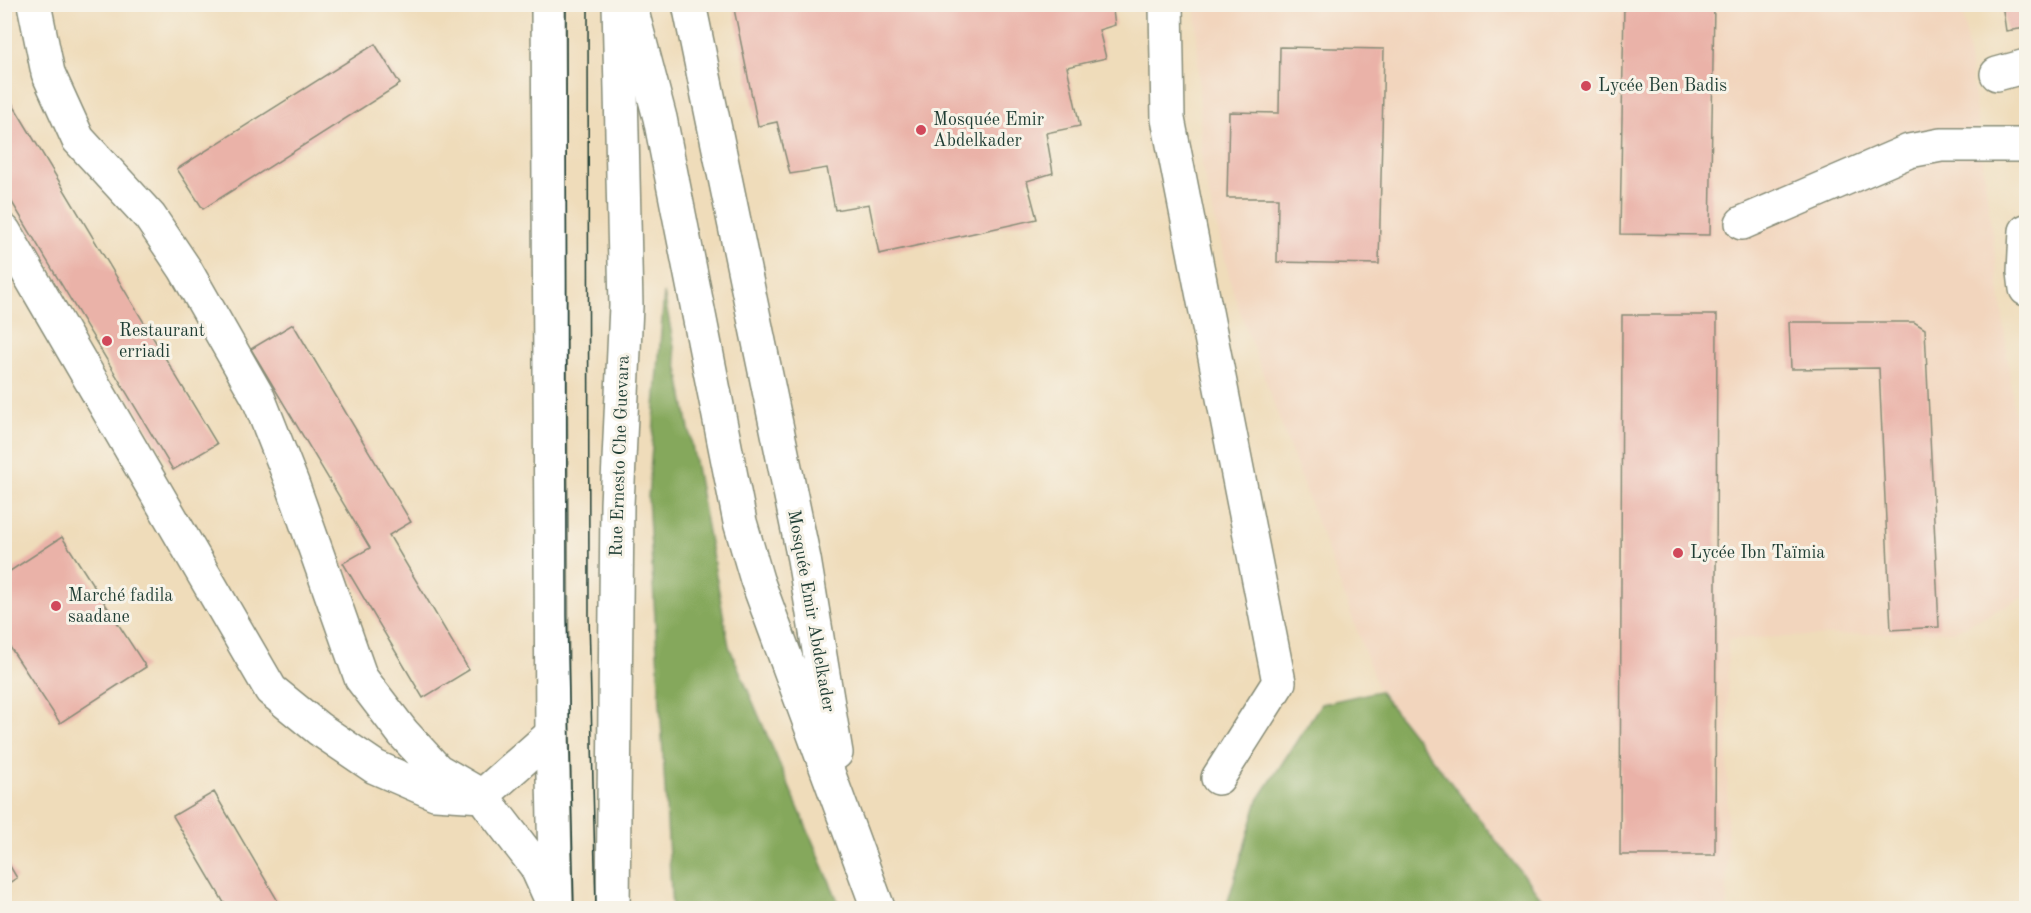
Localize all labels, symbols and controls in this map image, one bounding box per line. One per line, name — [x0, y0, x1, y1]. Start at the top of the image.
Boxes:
place label: Lycée Ben Badis — [1598, 77, 1727, 95]
marker: Lycée Ben Badis — [1579, 79, 1593, 93]
place label: Mosquée Emir Abdelkader — [933, 111, 1045, 150]
marker: Mosquée Emir Abdelkader — [914, 123, 928, 137]
place label: Restaurant erriadi — [119, 322, 205, 361]
marker: Restaurant erriadi — [100, 334, 114, 348]
street label: Rue Ernesto Che Guevara — [607, 355, 633, 557]
street label: Mosquée Emir Abdelkader — [784, 509, 838, 714]
place label: Lycée Ibn Taïmia — [1690, 544, 1825, 562]
marker: Lycée Ibn Taïmia — [1671, 546, 1685, 560]
place label: Marché fadila saadane — [68, 587, 173, 626]
marker: Marché fadila saadane — [49, 599, 63, 613]

